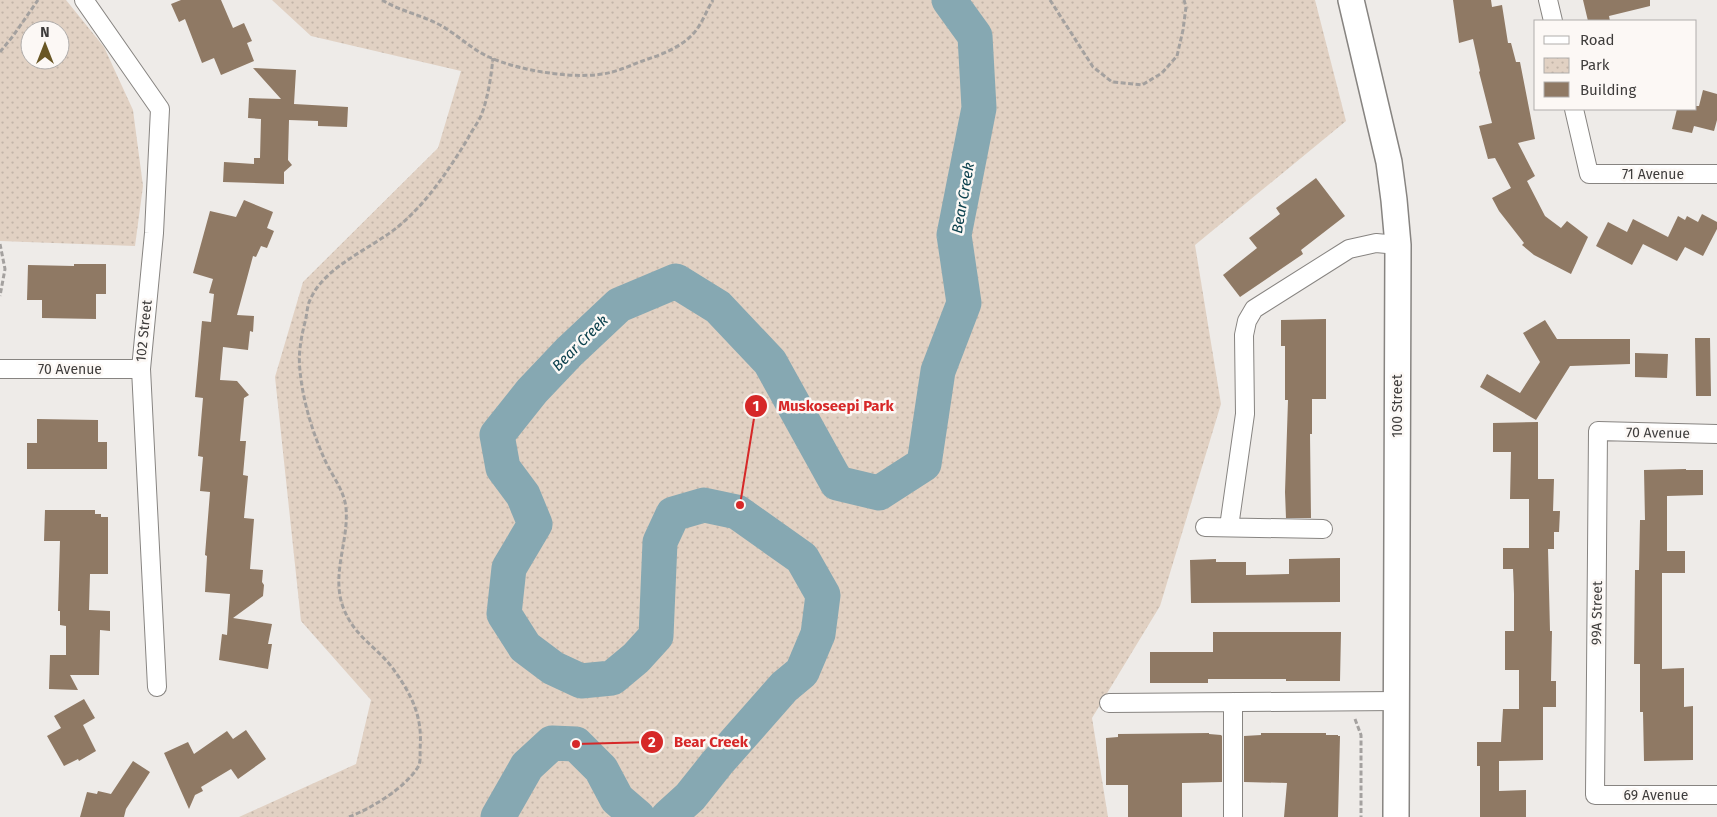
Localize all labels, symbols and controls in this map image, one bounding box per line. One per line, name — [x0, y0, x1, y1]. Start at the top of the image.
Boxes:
north arrow — [20, 20, 70, 70]
legend — [1534, 20, 1697, 110]
text: N — [40, 24, 50, 41]
text: Road — [1580, 31, 1615, 49]
text: Park — [1580, 56, 1610, 74]
text: Building — [1580, 81, 1636, 99]
water label: Bear Creek — [948, 161, 978, 235]
street label: 71 Avenue — [1622, 166, 1684, 183]
street label: 102 Street — [132, 298, 156, 363]
water label: Bear Creek — [548, 311, 612, 375]
street label: 70 Avenue — [38, 361, 102, 378]
street label: 100 Street — [1389, 373, 1406, 438]
callout: Muskoseepi Park — [743, 391, 904, 421]
text: 1 — [753, 397, 759, 415]
text: Muskoseepi Park — [778, 397, 895, 415]
street label: 70 Avenue — [1626, 424, 1690, 442]
street label: 99A Street — [1588, 580, 1606, 645]
callout: Bear Creek — [639, 727, 758, 757]
text: 2 — [648, 733, 656, 751]
text: Bear Creek — [674, 733, 749, 751]
street label: 69 Avenue — [1624, 787, 1688, 804]

